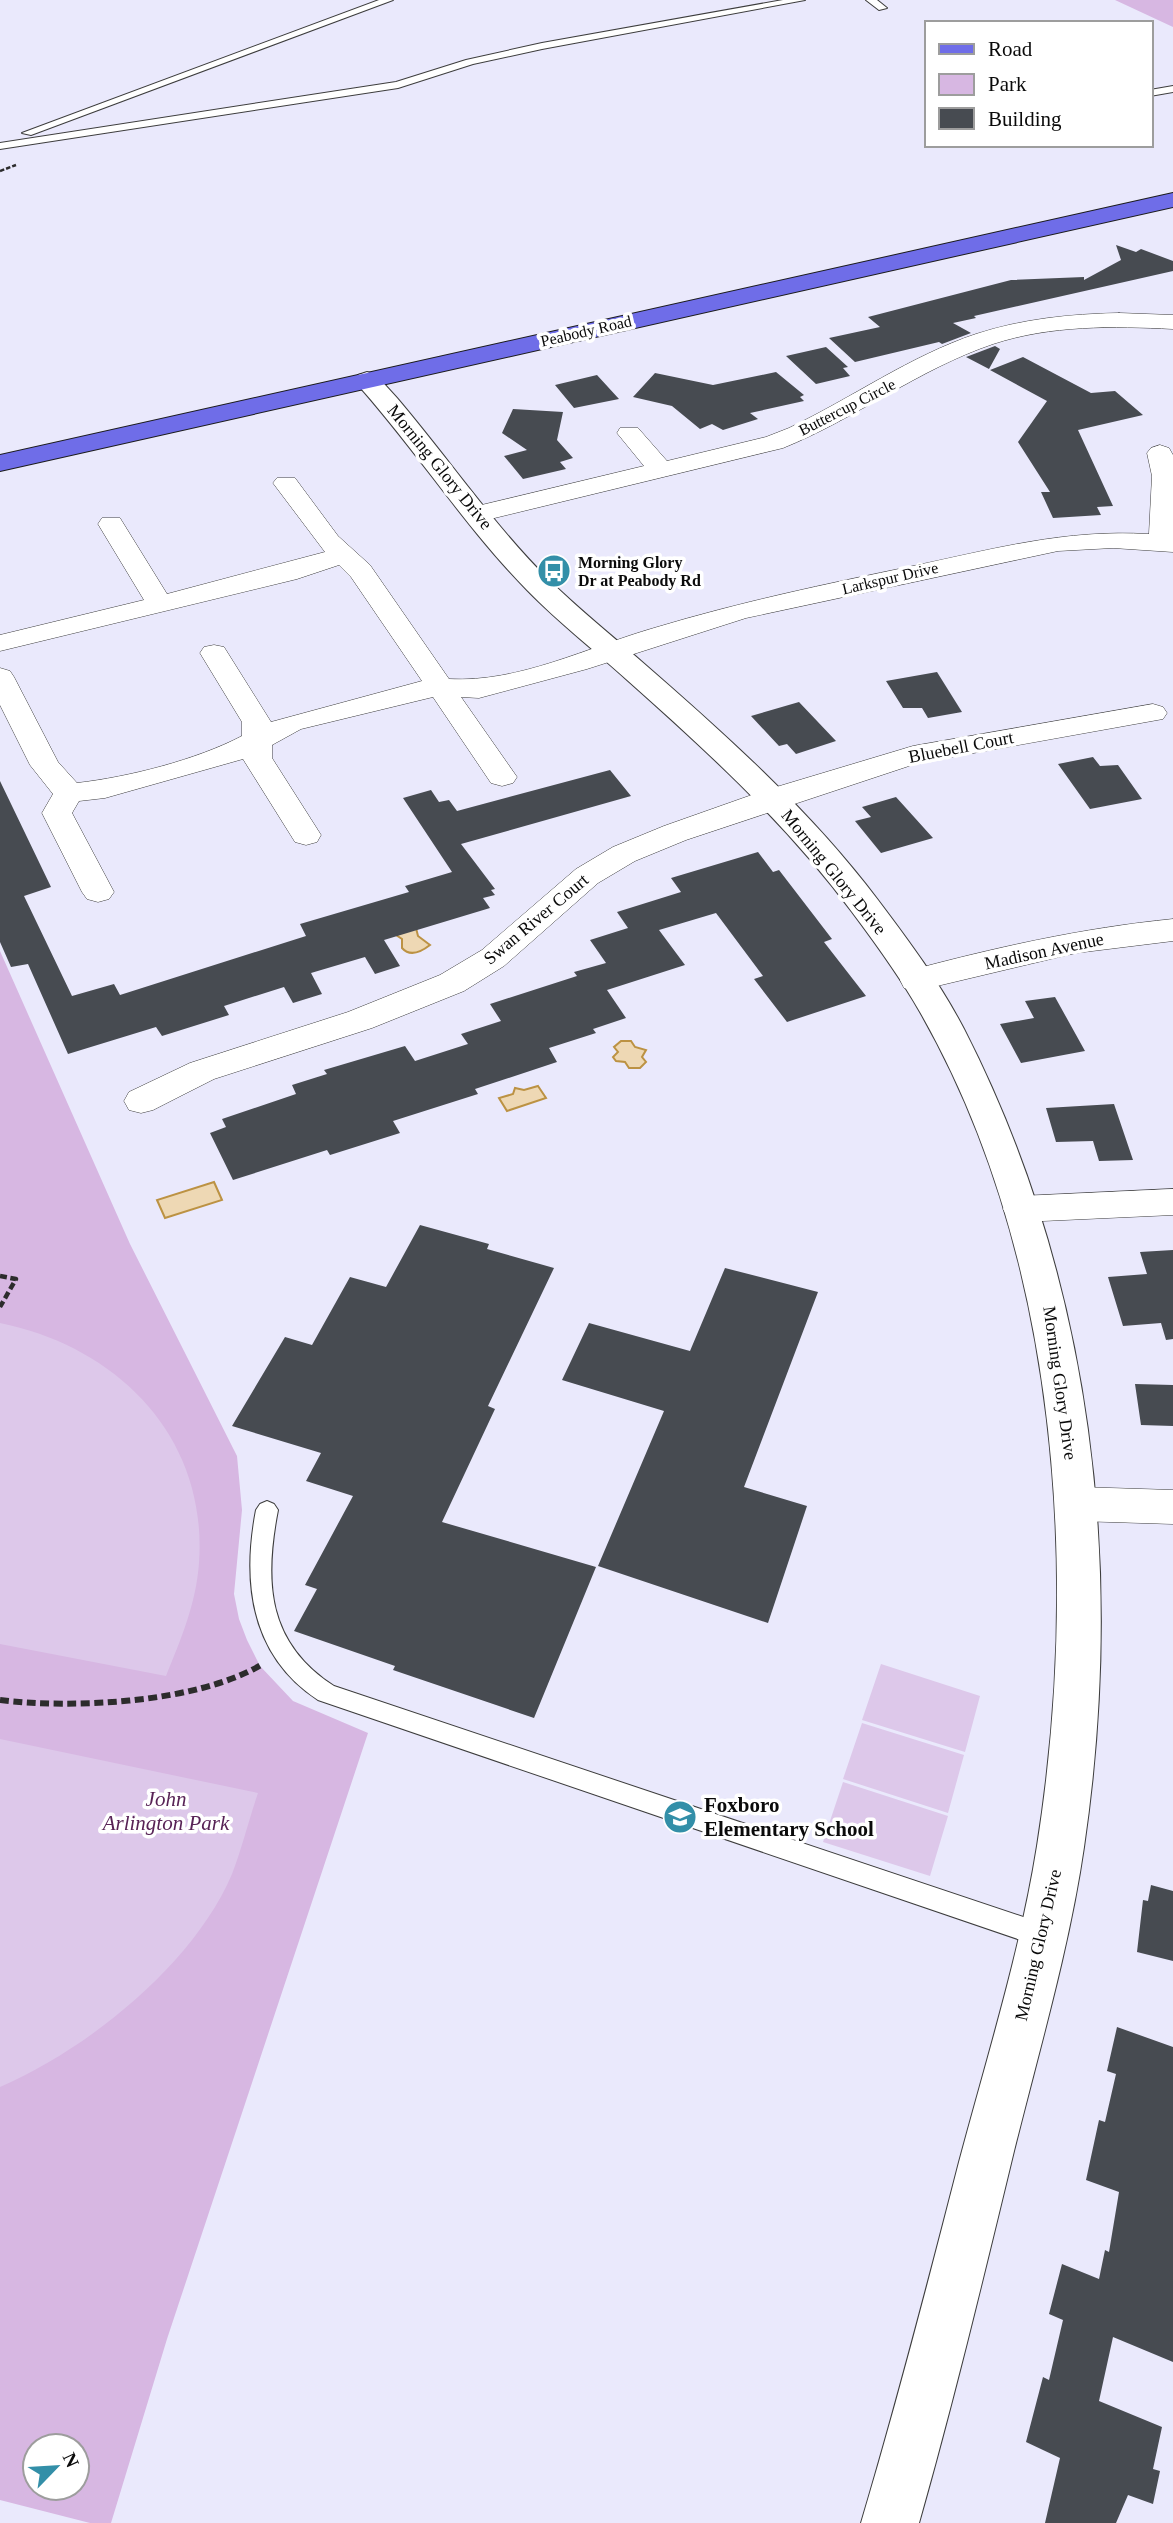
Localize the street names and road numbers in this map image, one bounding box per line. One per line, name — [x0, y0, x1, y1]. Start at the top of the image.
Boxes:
street label: Peabody Road — [539, 312, 633, 351]
street label: Buttercup Circle — [796, 375, 899, 440]
street label: Morning Glory Drive — [383, 400, 497, 534]
street label: Larkspur Drive — [840, 559, 940, 598]
street label: Bluebell Court — [907, 727, 1015, 767]
street label: Morning Glory Drive — [777, 805, 891, 939]
street label: Swan River Court — [480, 870, 592, 968]
street label: Madison Avenue — [983, 929, 1105, 973]
street label: Morning Glory Drive — [1039, 1305, 1081, 1461]
street label: Morning Glory Drive — [1011, 1867, 1065, 2023]

